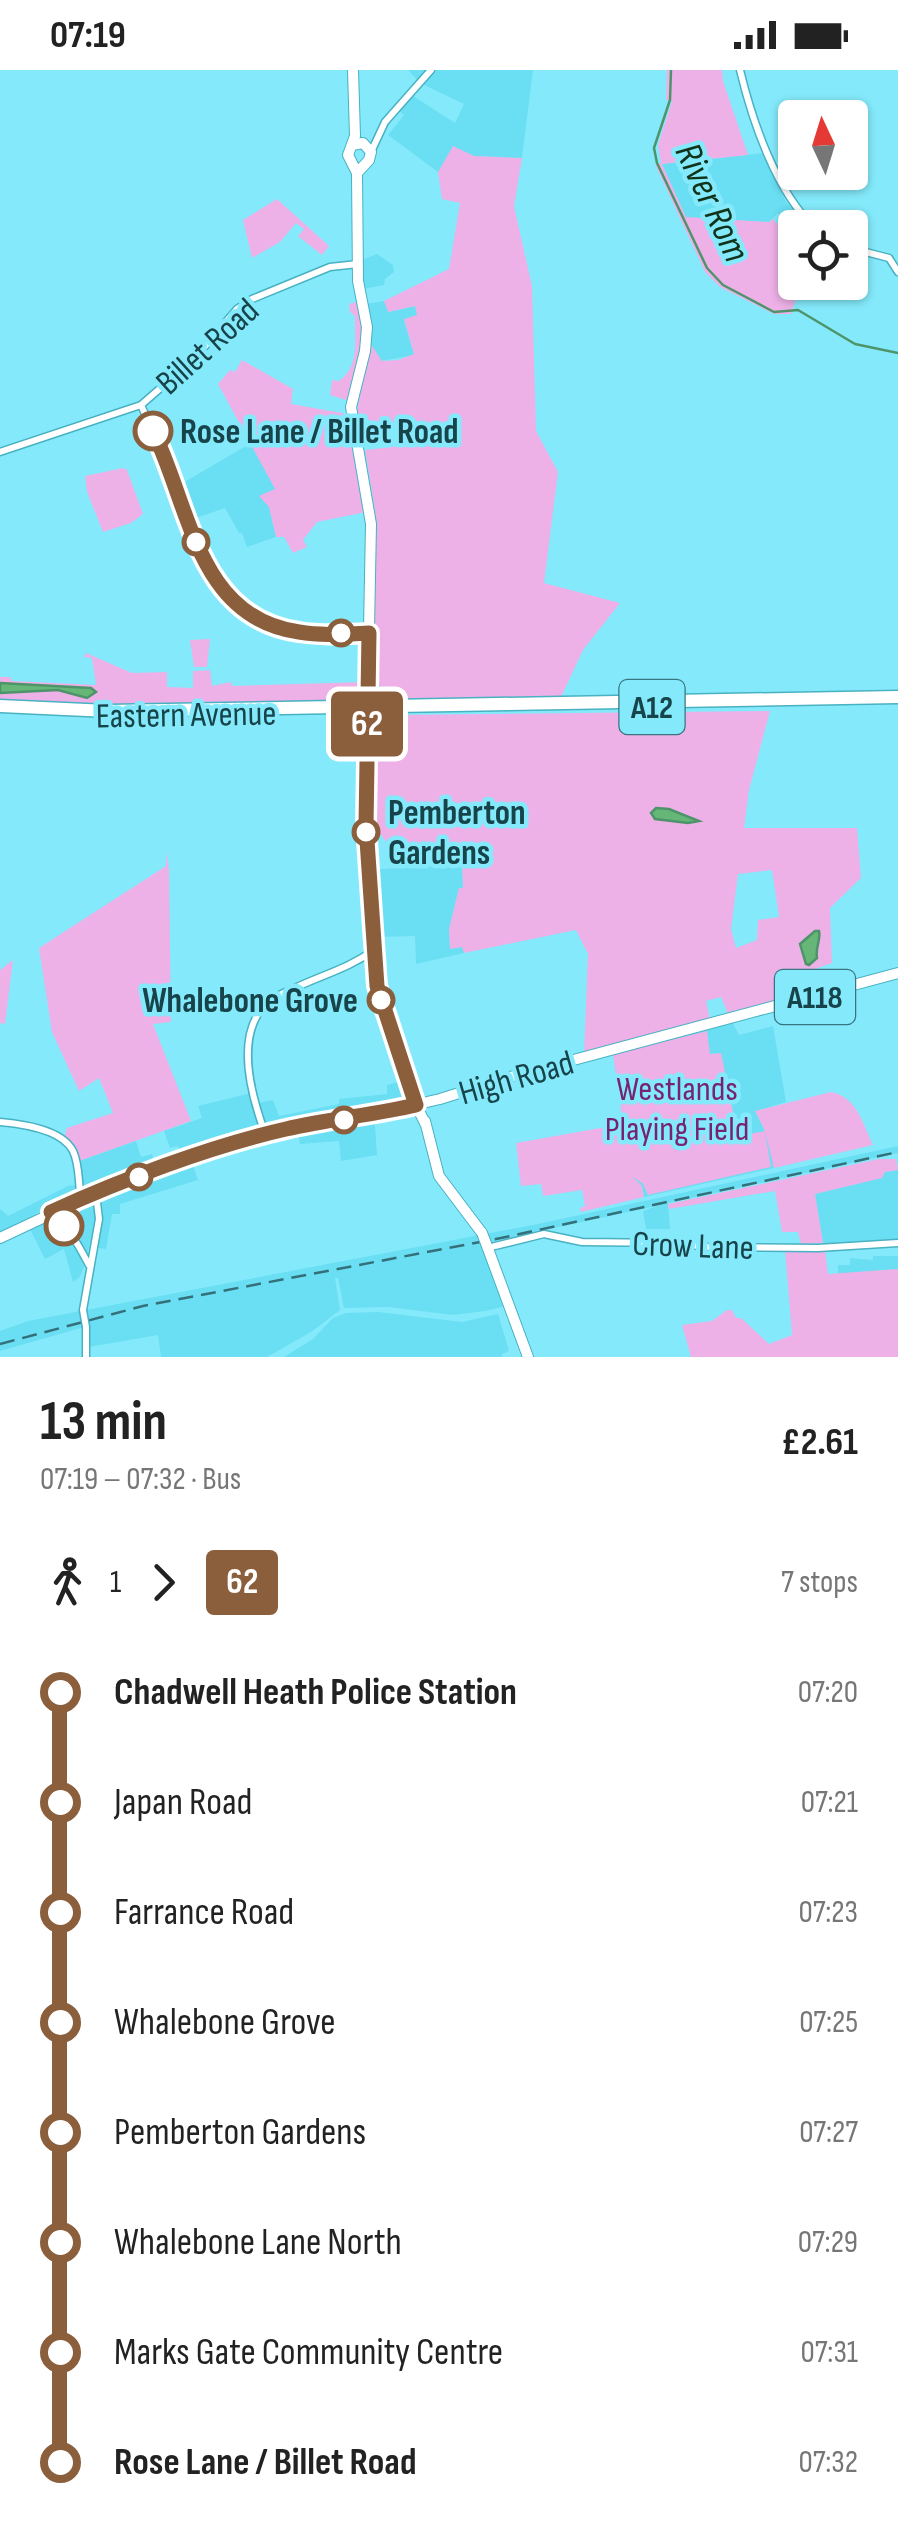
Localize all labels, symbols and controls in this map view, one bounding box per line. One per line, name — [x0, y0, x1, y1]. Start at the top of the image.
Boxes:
text: 07:19 — [50, 13, 126, 58]
north arrow — [778, 100, 868, 190]
map controls — [778, 100, 868, 300]
water label: River Rom — [665, 136, 759, 269]
button: locate — [778, 210, 868, 300]
street label: Billet Road — [148, 290, 268, 404]
place label: Rose Lane / Billet Road — [180, 411, 459, 454]
marker: Rose Lane / Billet Road — [134, 412, 172, 450]
unlabelled marker — [183, 529, 209, 555]
unlabelled marker — [328, 620, 354, 646]
road number: A12 — [620, 680, 684, 734]
street label: Eastern Avenue — [95, 692, 277, 739]
line badge: 62 — [322, 692, 412, 756]
text: 62 — [351, 703, 383, 746]
place label: Pemberton Gardens — [388, 792, 526, 875]
marker: Pemberton Gardens — [353, 819, 379, 845]
road number: A118 — [775, 970, 855, 1024]
place label: Whalebone Grove — [142, 980, 358, 1023]
marker: Whalebone Grove — [368, 987, 394, 1013]
street label: High Road — [454, 1042, 579, 1115]
park label: Westlands Playing Field — [605, 1068, 749, 1151]
unlabelled marker — [331, 1107, 357, 1133]
unlabelled marker — [126, 1164, 152, 1190]
unlabelled marker — [45, 1207, 83, 1245]
street label: Crow Lane — [632, 1223, 754, 1270]
text: 13 min — [40, 1389, 167, 1456]
text: £2.61 — [781, 1420, 858, 1465]
text: 07:19 – 07:32 · Bus — [40, 1460, 241, 1499]
icon: walk — [40, 1555, 95, 1610]
icon: forward — [136, 1555, 191, 1610]
text: 62 — [226, 1561, 258, 1604]
text: 1 — [110, 1563, 121, 1602]
text: 7 stops — [781, 1563, 858, 1602]
text: Chadwell Heath Police Station — [114, 1670, 517, 1715]
text: 07:20 — [798, 1673, 858, 1712]
text: Japan Road — [114, 1780, 252, 1825]
text: 07:21 — [801, 1783, 858, 1822]
text: Farrance Road — [114, 1890, 294, 1935]
text: 07:23 — [799, 1893, 858, 1932]
text: Whalebone Grove — [114, 2000, 336, 2045]
text: 07:25 — [799, 2003, 858, 2042]
text: Pemberton Gardens — [114, 2110, 366, 2155]
text: 07:27 — [799, 2113, 858, 2152]
text: Whalebone Lane North — [114, 2220, 402, 2265]
text: 07:29 — [798, 2223, 858, 2262]
text: Marks Gate Community Centre — [114, 2330, 503, 2375]
text: 07:31 — [801, 2333, 858, 2372]
text: Rose Lane / Billet Road — [114, 2440, 416, 2485]
text: 07:32 — [799, 2443, 858, 2482]

